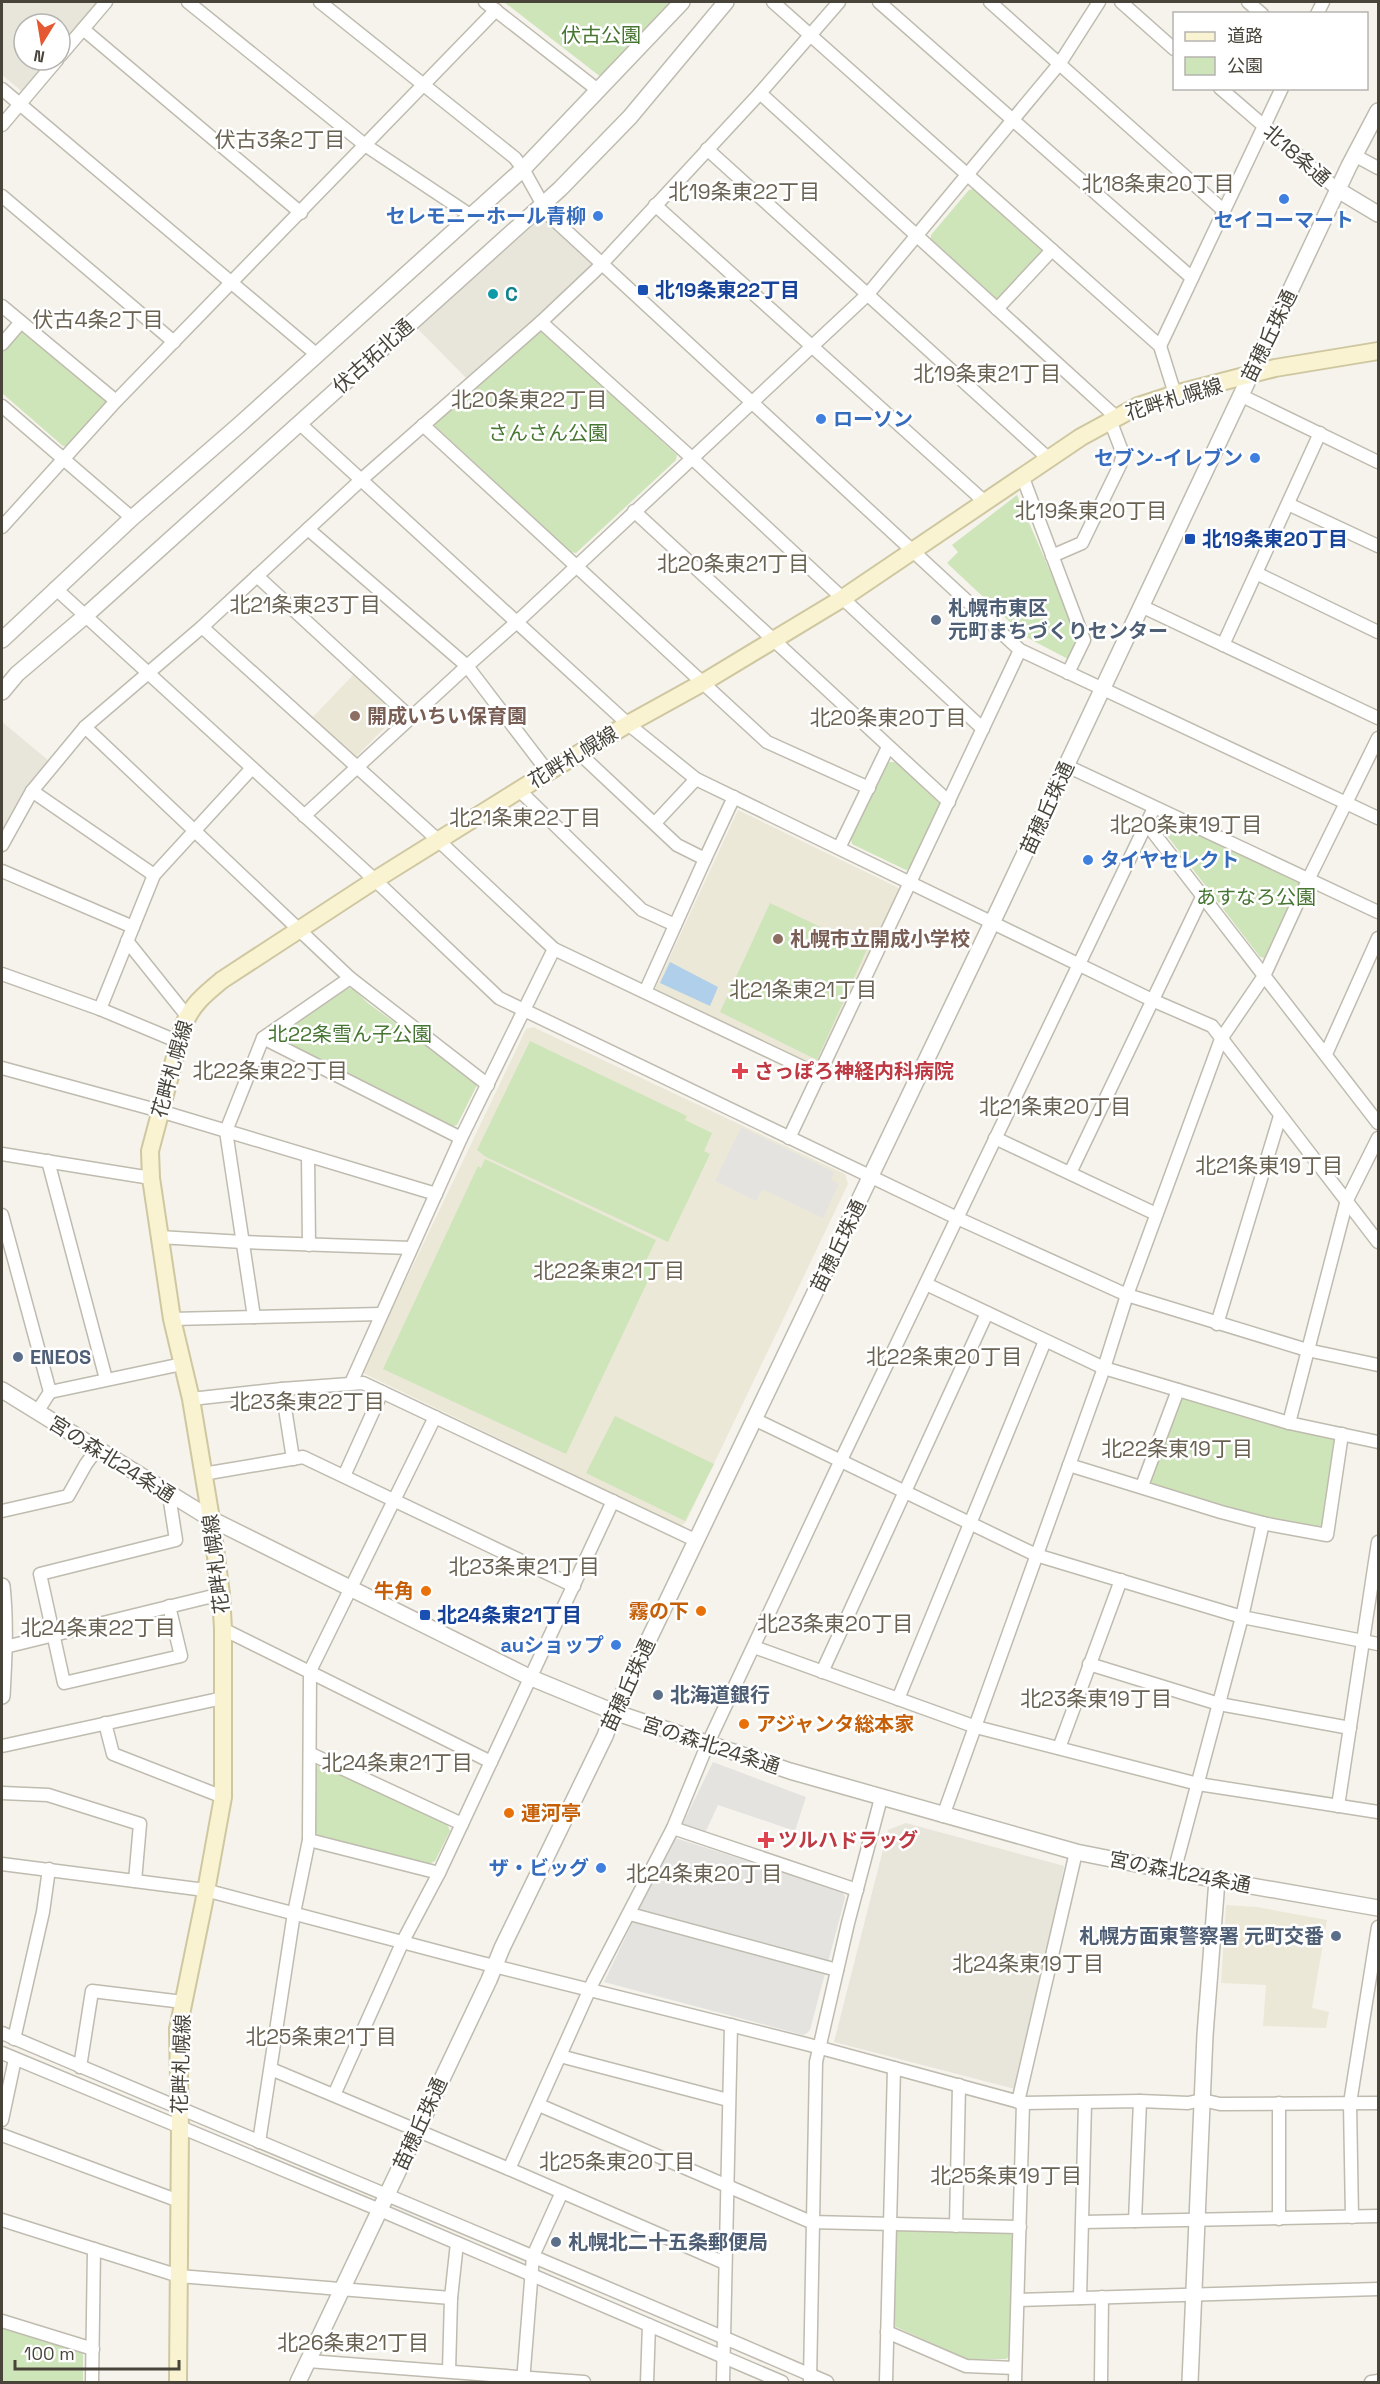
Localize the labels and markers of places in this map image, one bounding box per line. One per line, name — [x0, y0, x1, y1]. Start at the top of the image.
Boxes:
marker: セイコーマート — [1277, 192, 1291, 206]
place label: セレモニーホール青柳 — [386, 203, 586, 229]
place label: セイコーマート — [1214, 207, 1354, 233]
marker: セレモニーホール青柳 — [591, 209, 605, 223]
place label: 北19条東22丁目 — [655, 277, 800, 303]
place label: C — [505, 281, 518, 307]
marker: 北19条東22丁目 — [636, 283, 650, 297]
marker: C — [486, 287, 500, 301]
place label: ローソン — [833, 406, 913, 432]
marker: ローソン — [814, 412, 828, 426]
place label: セブン-イレブン — [1094, 445, 1243, 471]
marker: セブン-イレブン — [1248, 451, 1262, 465]
place label: 北19条東20丁目 — [1202, 526, 1348, 552]
marker: 北19条東20丁目 — [1183, 532, 1197, 546]
place label: 札幌市東区 元町まちづくりセンター — [948, 595, 1168, 644]
marker: 札幌市東区 元町まちづくりセンター — [929, 613, 943, 627]
place label: 開成いちい保育園 — [367, 703, 527, 729]
marker: 開成いちい保育園 — [348, 709, 362, 723]
place label: タイヤセレクト — [1100, 847, 1239, 873]
marker: タイヤセレクト — [1081, 853, 1095, 867]
place label: 札幌市立開成小学校 — [790, 926, 970, 952]
marker: 札幌市立開成小学校 — [771, 932, 785, 946]
place label: さっぽろ神経内科病院 — [754, 1058, 954, 1084]
marker: さっぽろ神経内科病院 — [731, 1062, 749, 1080]
place label: ENEOS — [30, 1344, 91, 1370]
marker: ENEOS — [11, 1350, 25, 1364]
place label: 牛角 — [374, 1578, 414, 1604]
marker: 牛角 — [419, 1584, 433, 1598]
place label: 霧の下 — [629, 1598, 689, 1624]
place label: 北24条東21丁目 — [437, 1602, 582, 1628]
marker: 霧の下 — [694, 1604, 708, 1618]
marker: 北24条東21丁目 — [418, 1608, 432, 1622]
place label: auショップ — [500, 1632, 604, 1658]
marker: auショップ — [609, 1638, 623, 1652]
place label: 北海道銀行 — [670, 1682, 770, 1708]
marker: 北海道銀行 — [651, 1688, 665, 1702]
place label: アジャンタ総本家 — [756, 1711, 914, 1737]
marker: アジャンタ総本家 — [737, 1717, 751, 1731]
place label: 運河亭 — [521, 1800, 581, 1826]
marker: 運河亭 — [502, 1806, 516, 1820]
place label: ツルハドラッグ — [778, 1827, 918, 1853]
marker: ツルハドラッグ — [759, 1833, 773, 1847]
place label: ザ・ビッグ — [489, 1855, 589, 1881]
marker: ザ・ビッグ — [594, 1861, 608, 1875]
place label: 札幌方面東警察署 元町交番 — [1079, 1923, 1324, 1949]
marker: 札幌方面東警察署 元町交番 — [1329, 1929, 1343, 1943]
place label: 札幌北二十五条郵便局 — [568, 2229, 768, 2255]
marker: 札幌北二十五条郵便局 — [549, 2235, 563, 2249]

